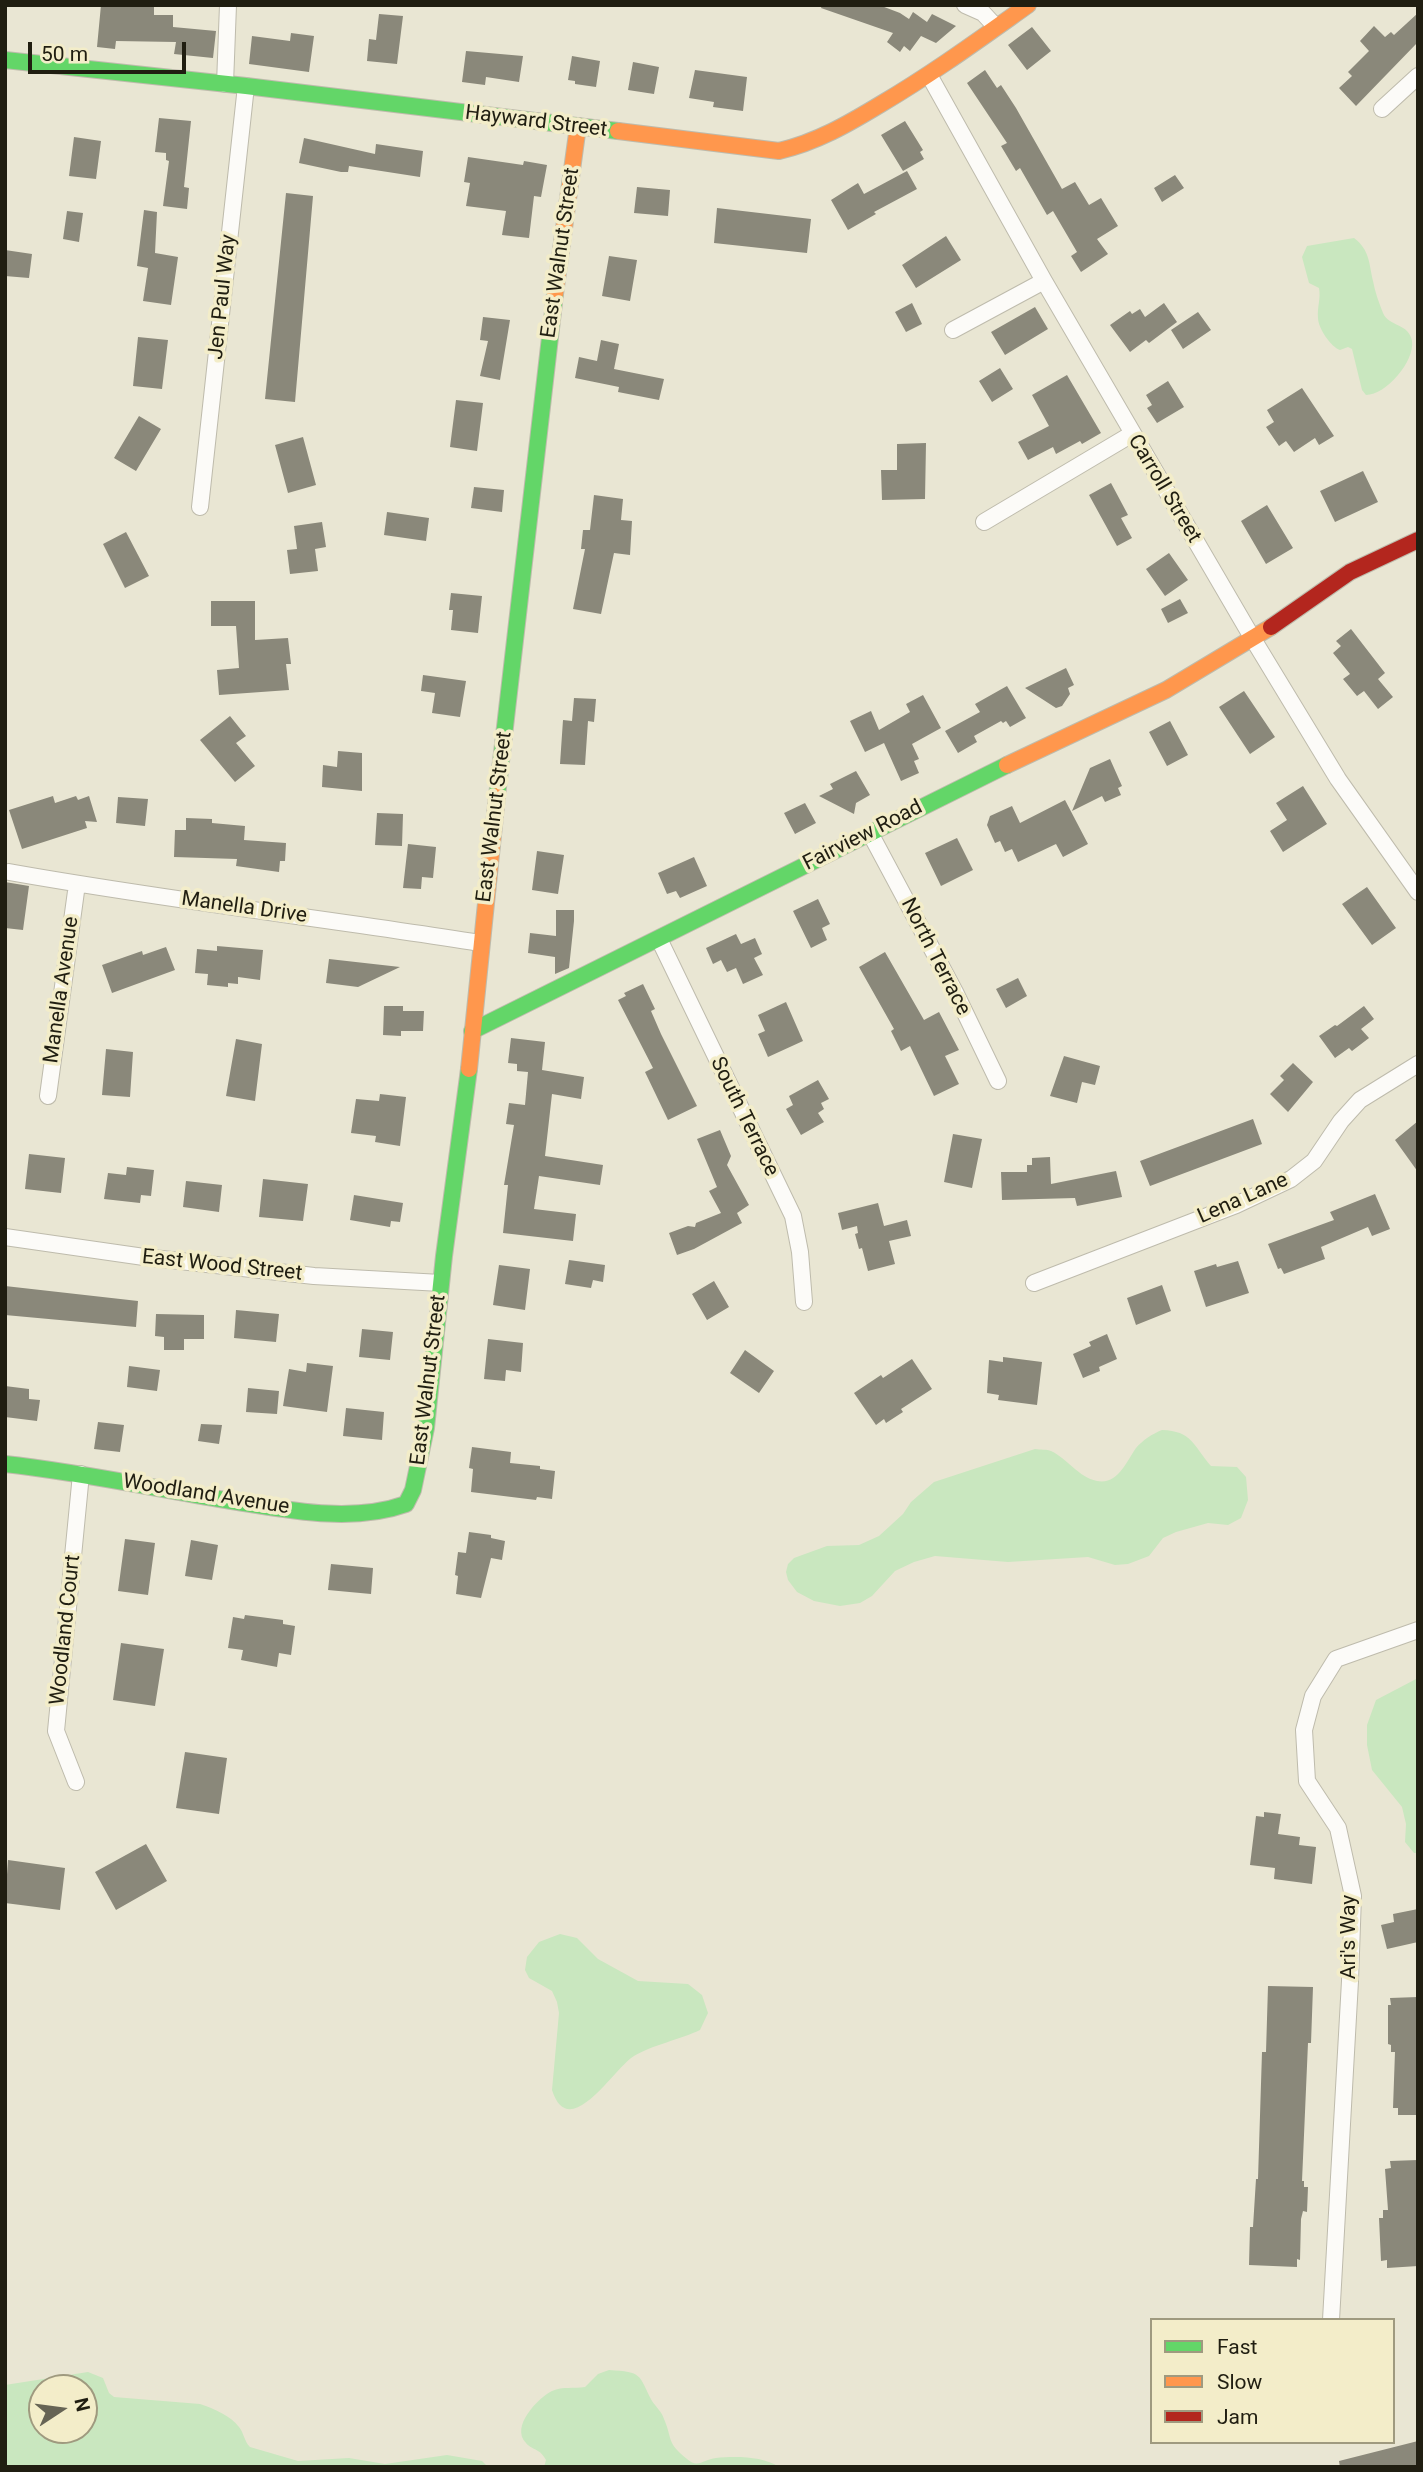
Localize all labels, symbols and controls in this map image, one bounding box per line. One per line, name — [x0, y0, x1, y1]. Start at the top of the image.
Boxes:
scale bar — [32, 28, 189, 72]
text: 50 m — [41, 42, 88, 66]
street label: Hayward Street — [464, 101, 608, 143]
street label: East Walnut Street — [537, 166, 585, 340]
street label: Jen Paul Way — [204, 233, 242, 361]
street label: Carroll Street — [1122, 430, 1206, 548]
street label: East Walnut Street — [472, 730, 518, 904]
street label: Fairview Road — [799, 795, 927, 877]
street label: Manella Drive — [180, 887, 308, 929]
street label: North Terrace — [895, 894, 975, 1020]
street label: Manella Avenue — [39, 915, 85, 1065]
street label: South Terrace — [704, 1053, 784, 1181]
street label: Lena Lane — [1194, 1168, 1292, 1230]
street label: East Wood Street — [141, 1245, 303, 1287]
street label: East Walnut Street — [406, 1293, 452, 1467]
street label: Woodland Avenue — [121, 1469, 291, 1521]
street label: Woodland Court — [46, 1554, 86, 1706]
street label: Ari's Way — [1337, 1895, 1363, 1979]
legend — [1150, 2318, 1395, 2444]
text: Fast — [1217, 2335, 1257, 2359]
text: Slow — [1217, 2370, 1262, 2394]
north arrow — [28, 2374, 98, 2444]
text: N — [69, 2395, 95, 2414]
text: Jam — [1217, 2405, 1258, 2429]

